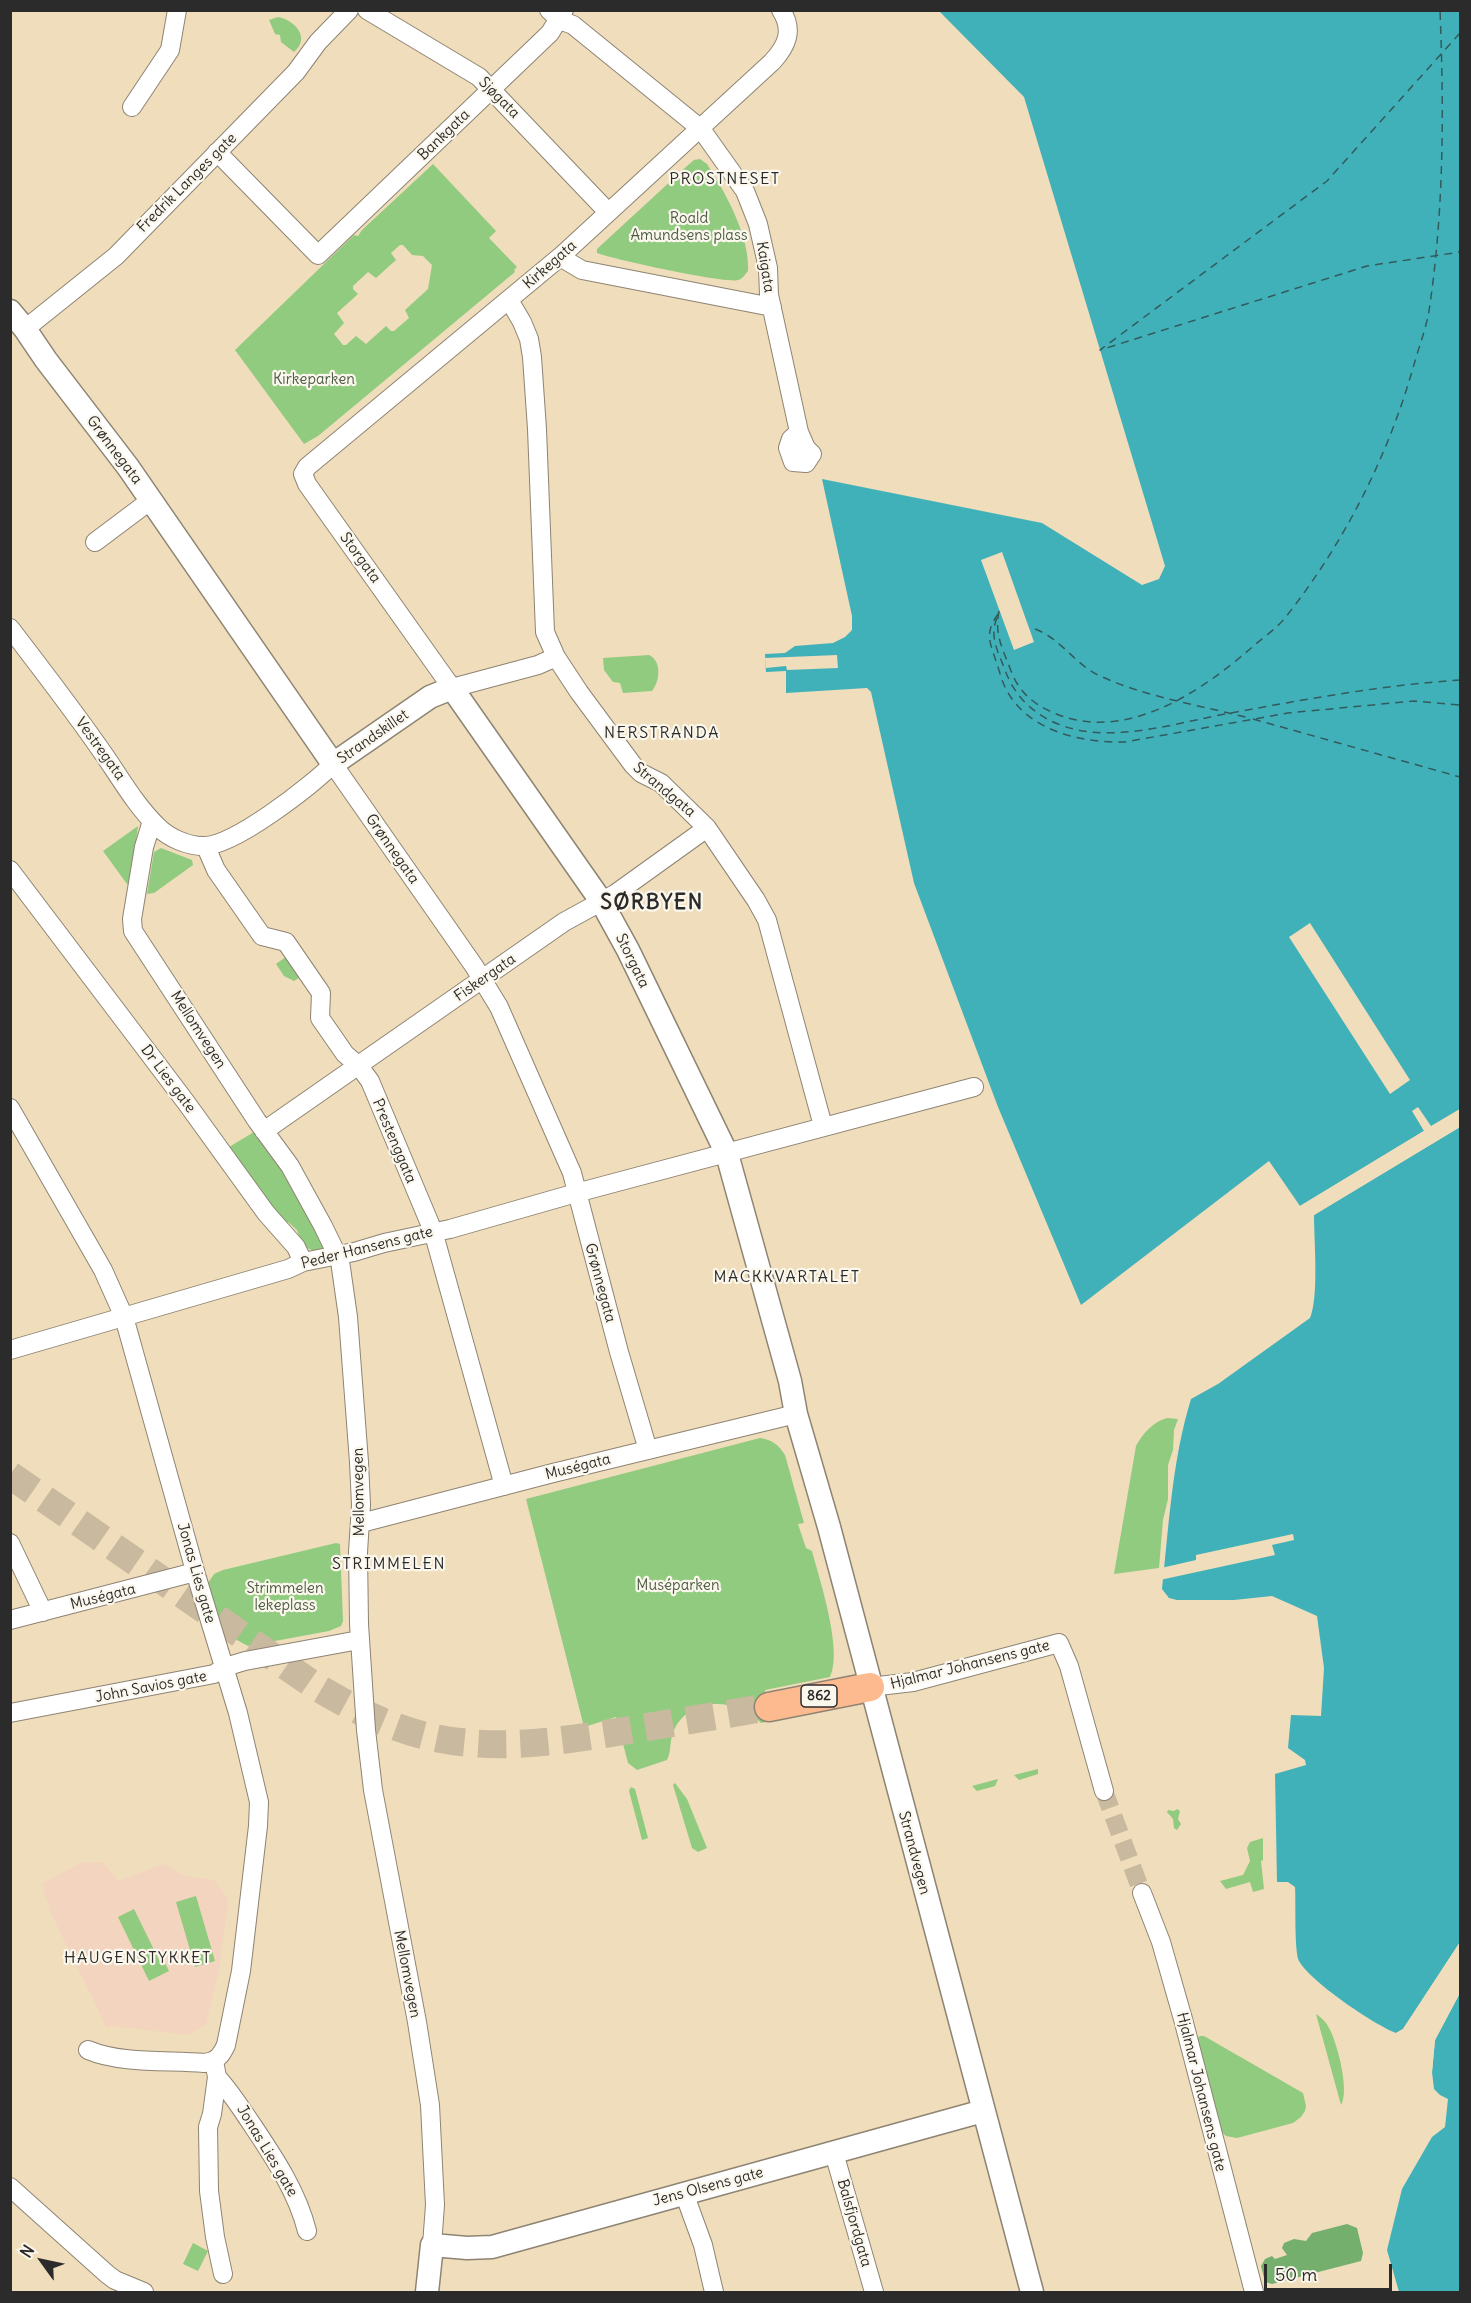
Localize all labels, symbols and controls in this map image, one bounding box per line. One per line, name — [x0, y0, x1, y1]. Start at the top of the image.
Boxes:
street label: Sjøgata — [475, 74, 523, 122]
street label: Bankgata — [414, 106, 474, 164]
street label: Fredrik Langes gate — [134, 130, 240, 236]
district label: PROSTNESET — [669, 169, 781, 189]
park label: Roald Amundsens plass — [630, 210, 748, 245]
street label: Kirkegata — [520, 237, 580, 293]
street label: Kaigata — [752, 240, 778, 294]
park label: Kirkeparken — [273, 371, 355, 389]
street label: Grønnegata — [82, 412, 146, 488]
street label: Storgata — [336, 529, 384, 587]
street label: Strandskillet — [334, 706, 412, 768]
street label: Vestregata — [71, 714, 129, 784]
district label: NERSTRANDA — [604, 723, 720, 743]
street label: Strandgata — [629, 759, 699, 821]
street label: Grønnegata — [361, 811, 423, 887]
district label: SØRBYEN — [600, 890, 704, 916]
street label: Storgata — [611, 931, 653, 991]
street label: Fiskergata — [451, 950, 519, 1006]
street label: Mellomvegen — [166, 988, 230, 1072]
street label: Dr Lies gate — [137, 1042, 199, 1116]
street label: Prestenggata — [368, 1096, 420, 1186]
street label: Peder Hansens gate — [299, 1223, 435, 1273]
street label: Grønnegata — [581, 1241, 619, 1325]
district label: MACKKVARTALET — [713, 1267, 861, 1287]
street label: Mellomvegen — [349, 1447, 369, 1537]
street label: Muségata — [544, 1450, 612, 1484]
street label: Jonas Lies gate — [173, 1521, 219, 1625]
district label: STRIMMELEN — [332, 1554, 446, 1574]
park label: Muséparken — [636, 1577, 720, 1595]
street label: Muségata — [69, 1580, 137, 1614]
park label: Strimmelen lekeplass — [246, 1580, 324, 1615]
street label: Hjalmar Johansens gate — [889, 1637, 1051, 1693]
street label: John Savios gate — [94, 1667, 208, 1707]
road number: 862 — [801, 1685, 837, 1707]
street label: Strandvegen — [894, 1809, 934, 1897]
street label: Mellomvegen — [390, 1929, 424, 2019]
district label: HAUGENSTYKKET — [64, 1948, 212, 1968]
street label: Hjalmar Johansens gate — [1173, 2011, 1229, 2173]
street label: Jonas Lies gate — [233, 2102, 301, 2200]
street label: Jens Olsens gate — [651, 2164, 765, 2210]
street label: Balsfjordgata — [833, 2177, 875, 2269]
north arrow — [12, 2231, 72, 2291]
text: N — [16, 2241, 38, 2261]
scale bar — [1267, 2252, 1394, 2290]
text: 50 m — [1275, 2263, 1317, 2286]

